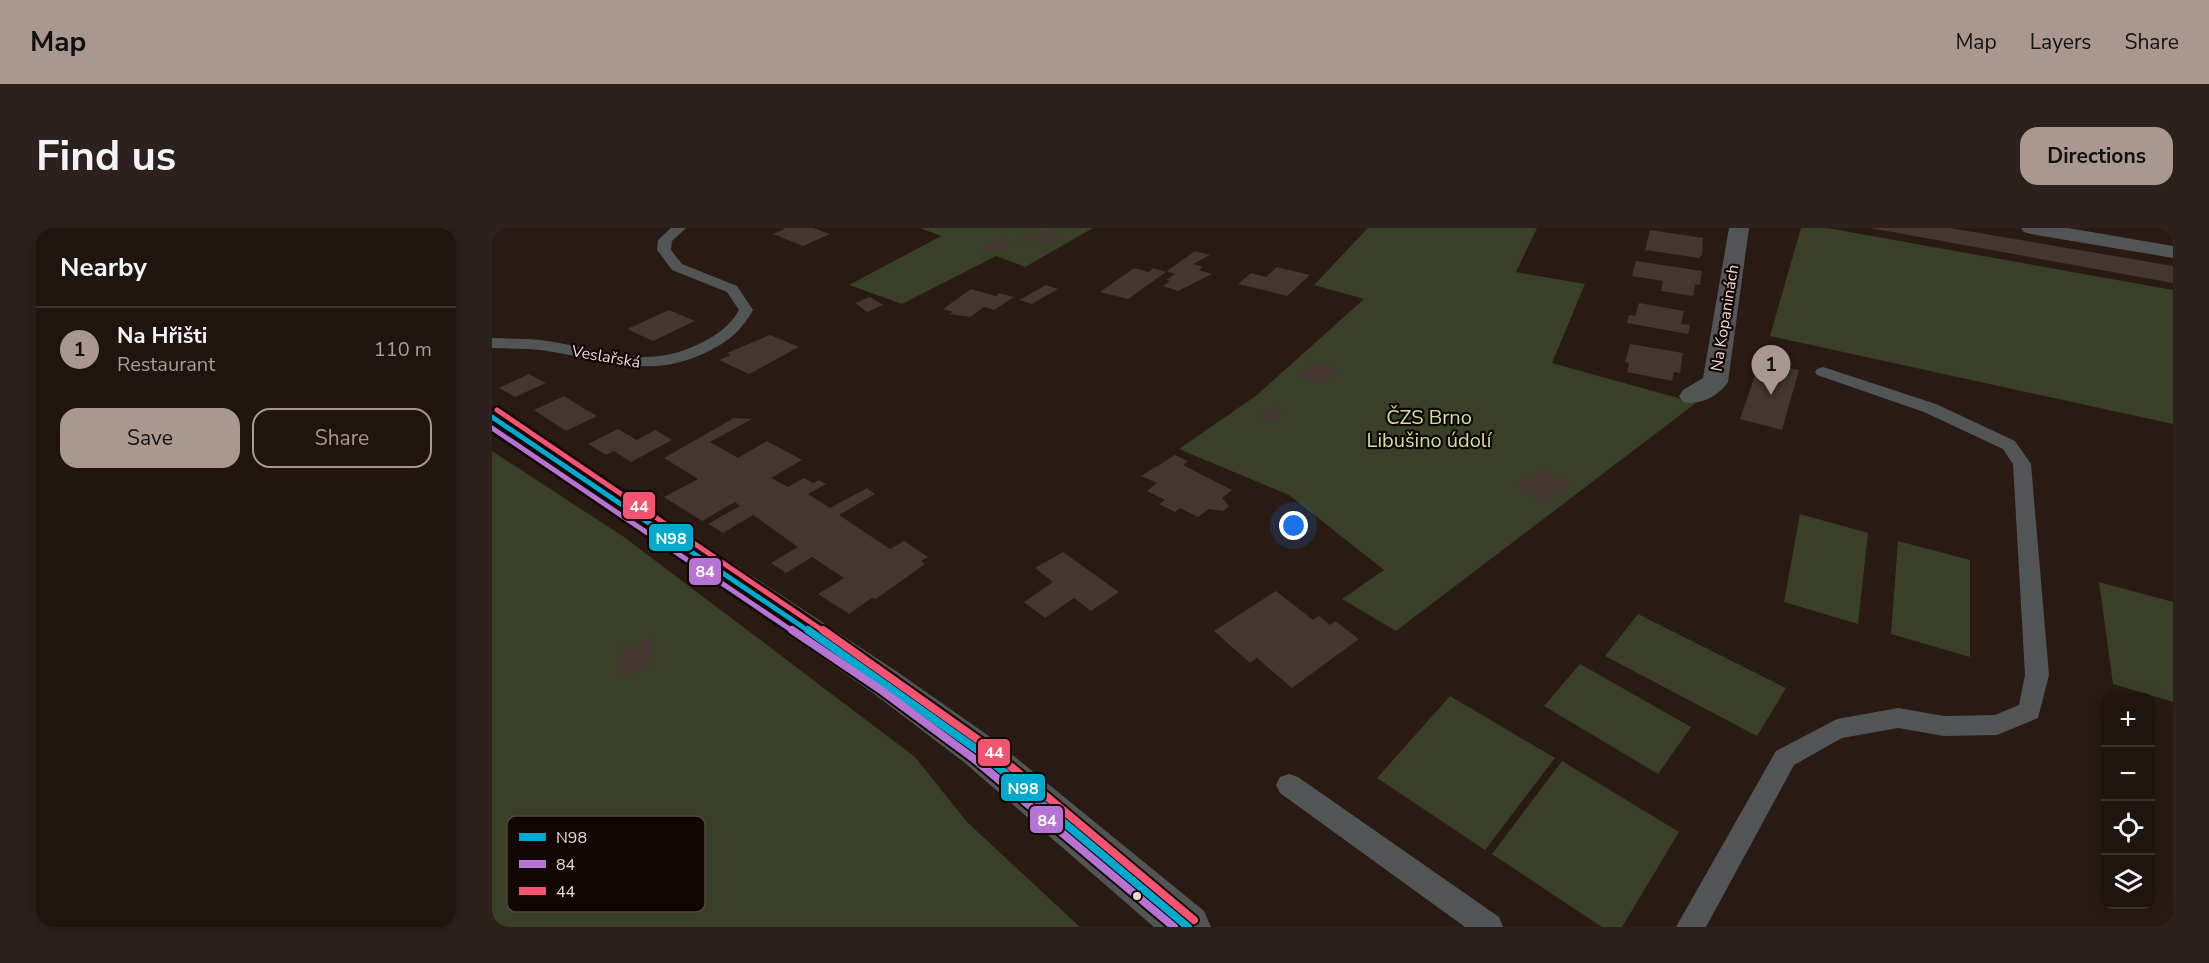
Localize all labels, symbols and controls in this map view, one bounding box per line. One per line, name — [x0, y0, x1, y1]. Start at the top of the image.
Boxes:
text: Map — [30, 23, 86, 61]
text: Map — [1955, 28, 1997, 56]
text: Layers — [2030, 28, 2091, 56]
text: Share — [2124, 28, 2179, 56]
button: Directions — [2020, 127, 2173, 185]
text: Find us — [36, 128, 176, 185]
text: Nearby — [60, 250, 147, 285]
street label: Na Kopaninách — [1706, 263, 1744, 373]
text: Na Hřišti — [117, 321, 207, 351]
text: 1 — [74, 336, 86, 363]
text: 110 m — [374, 336, 432, 363]
street label: Veslařská — [569, 340, 642, 374]
pin: 1 — [1752, 346, 1790, 395]
text: Restaurant — [117, 351, 215, 378]
park label: ČZS Brno Libušino údolí — [1367, 404, 1493, 454]
button: Save — [60, 408, 240, 468]
button: Share — [252, 408, 432, 468]
line badge: 44 — [622, 491, 656, 520]
text: 44 — [629, 496, 649, 518]
your location — [1279, 511, 1308, 540]
line badge: N98 — [648, 523, 694, 552]
text: N98 — [655, 528, 687, 550]
line badge: 84 — [688, 557, 722, 586]
text: 84 — [695, 561, 715, 583]
map controls — [2101, 693, 2155, 909]
button: + — [2101, 693, 2155, 747]
line badge: 44 — [977, 738, 1011, 767]
text: 44 — [984, 742, 1004, 764]
button: − — [2101, 747, 2155, 801]
line badge: N98 — [1000, 773, 1046, 802]
text: N98 — [1007, 778, 1039, 800]
button: locate — [2101, 801, 2155, 855]
line badge: 84 — [1029, 805, 1064, 834]
text: 84 — [1037, 810, 1057, 832]
legend — [507, 816, 705, 912]
text: N98 — [556, 827, 587, 849]
text: 84 — [556, 854, 576, 876]
button: layers — [2101, 855, 2155, 909]
text: 44 — [556, 881, 576, 903]
unlabelled marker — [1131, 890, 1143, 902]

